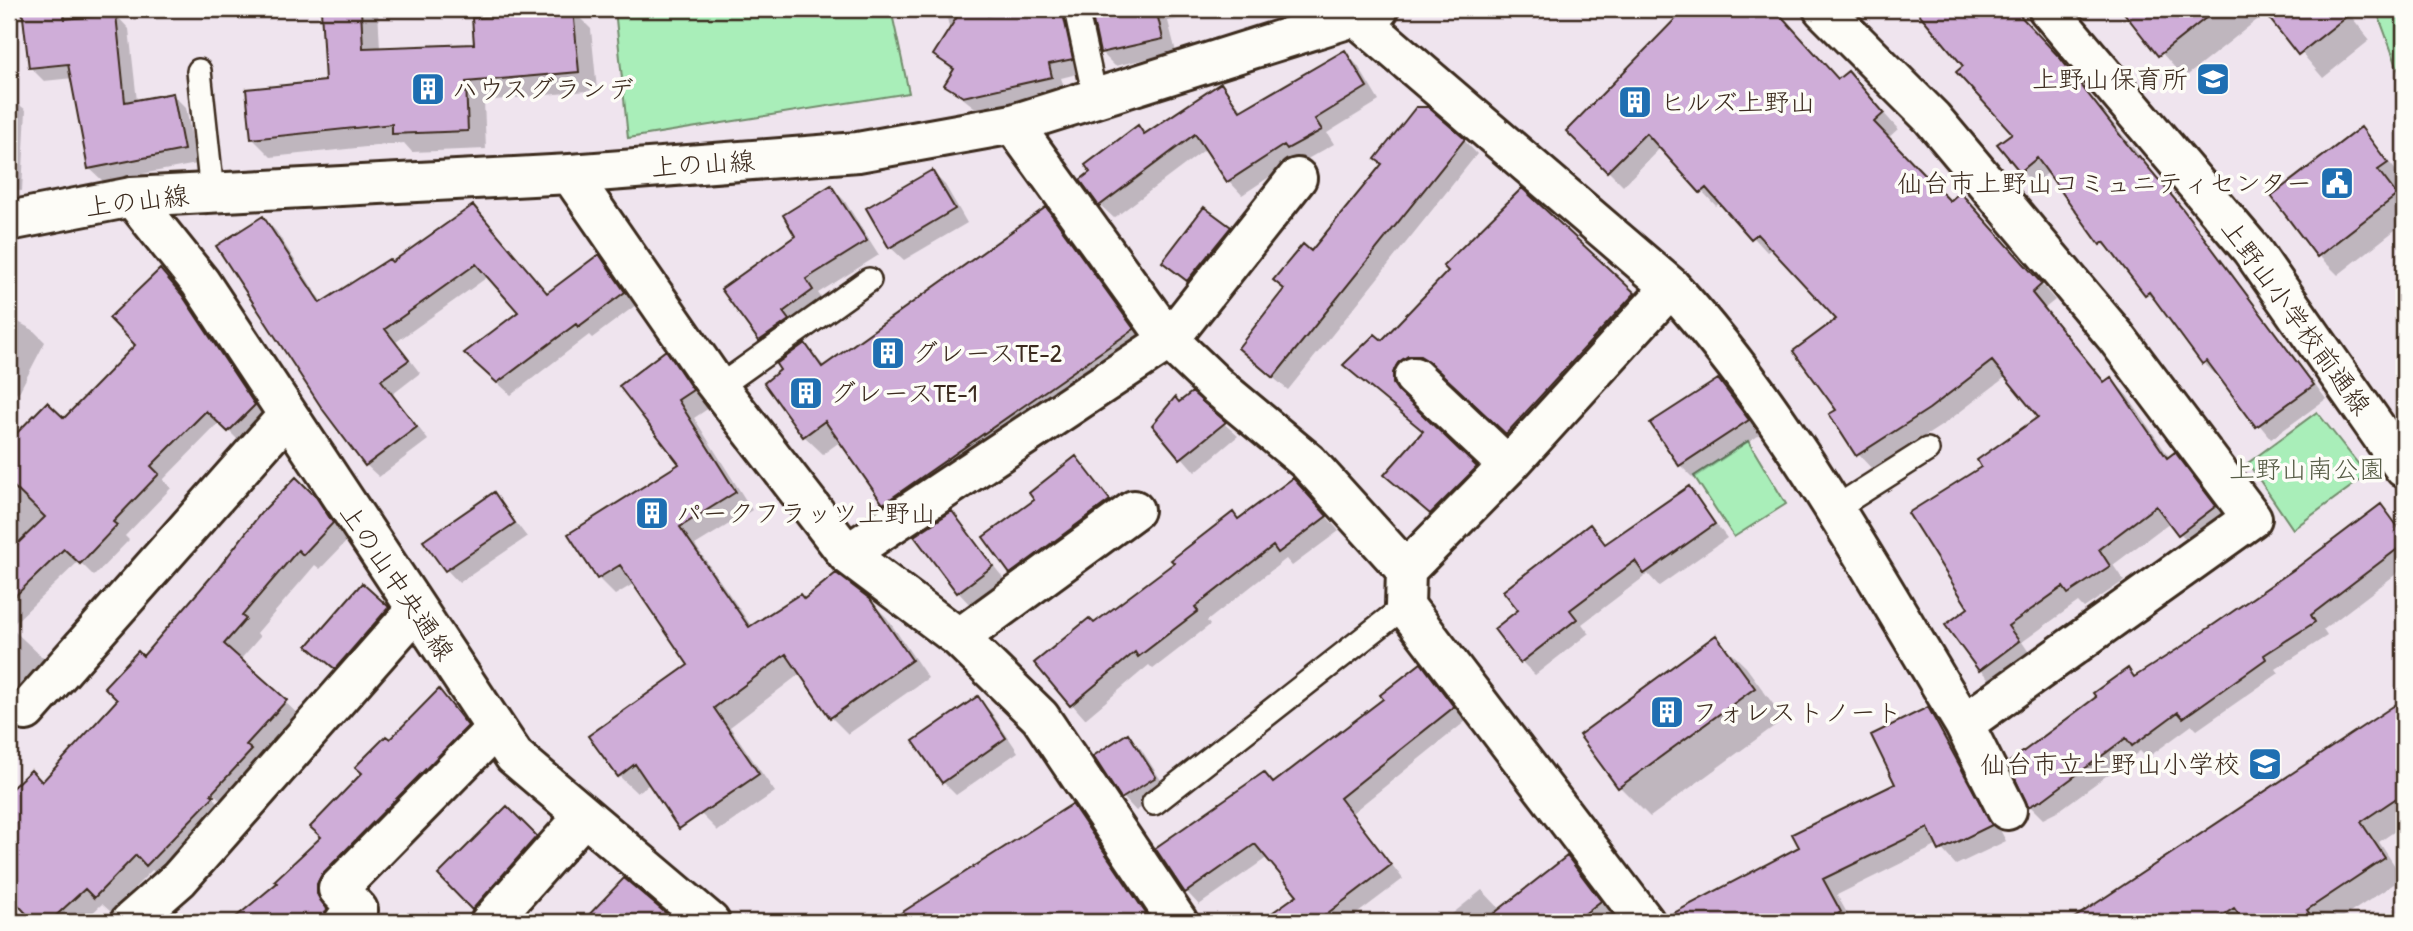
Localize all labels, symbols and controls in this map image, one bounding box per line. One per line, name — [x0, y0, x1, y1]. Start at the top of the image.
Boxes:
school or university icon: 上野山保育所 — [2194, 60, 2232, 98]
place label: 上野山保育所 — [2032, 61, 2188, 96]
building icon: ハウスグランデ — [409, 70, 447, 108]
place label: ハウスグランデ — [452, 71, 634, 106]
building icon: ヒルズ上野山 — [1616, 83, 1654, 121]
place label: ヒルズ上野山 — [1660, 84, 1815, 119]
street label: 上の山線 — [650, 142, 756, 185]
public building icon: 仙台市上野山コミュニティセンター — [2318, 164, 2356, 202]
place label: 仙台市上野山コミュニティセンター — [1897, 165, 2312, 200]
street label: 上の山線 — [83, 177, 191, 224]
street label: 上野山小学校前通線 — [2213, 212, 2379, 422]
building icon: グレースTE-2 — [869, 334, 907, 372]
place label: グレースTE-2 — [912, 335, 1062, 370]
building icon: グレースTE-1 — [787, 374, 825, 412]
place label: グレースTE-1 — [830, 375, 977, 410]
park label: 上野山南公園 — [2229, 451, 2385, 486]
building icon: パークフラッツ上野山 — [633, 494, 671, 532]
place label: パークフラッツ上野山 — [676, 495, 936, 530]
street label: 上の山中央通線 — [332, 496, 463, 667]
building icon: フォレストノート — [1648, 693, 1686, 731]
place label: フォレストノート — [1692, 694, 1902, 729]
school or university icon: 仙台市立上野山小学校 — [2246, 745, 2284, 783]
place label: 仙台市立上野山小学校 — [1980, 746, 2240, 781]

